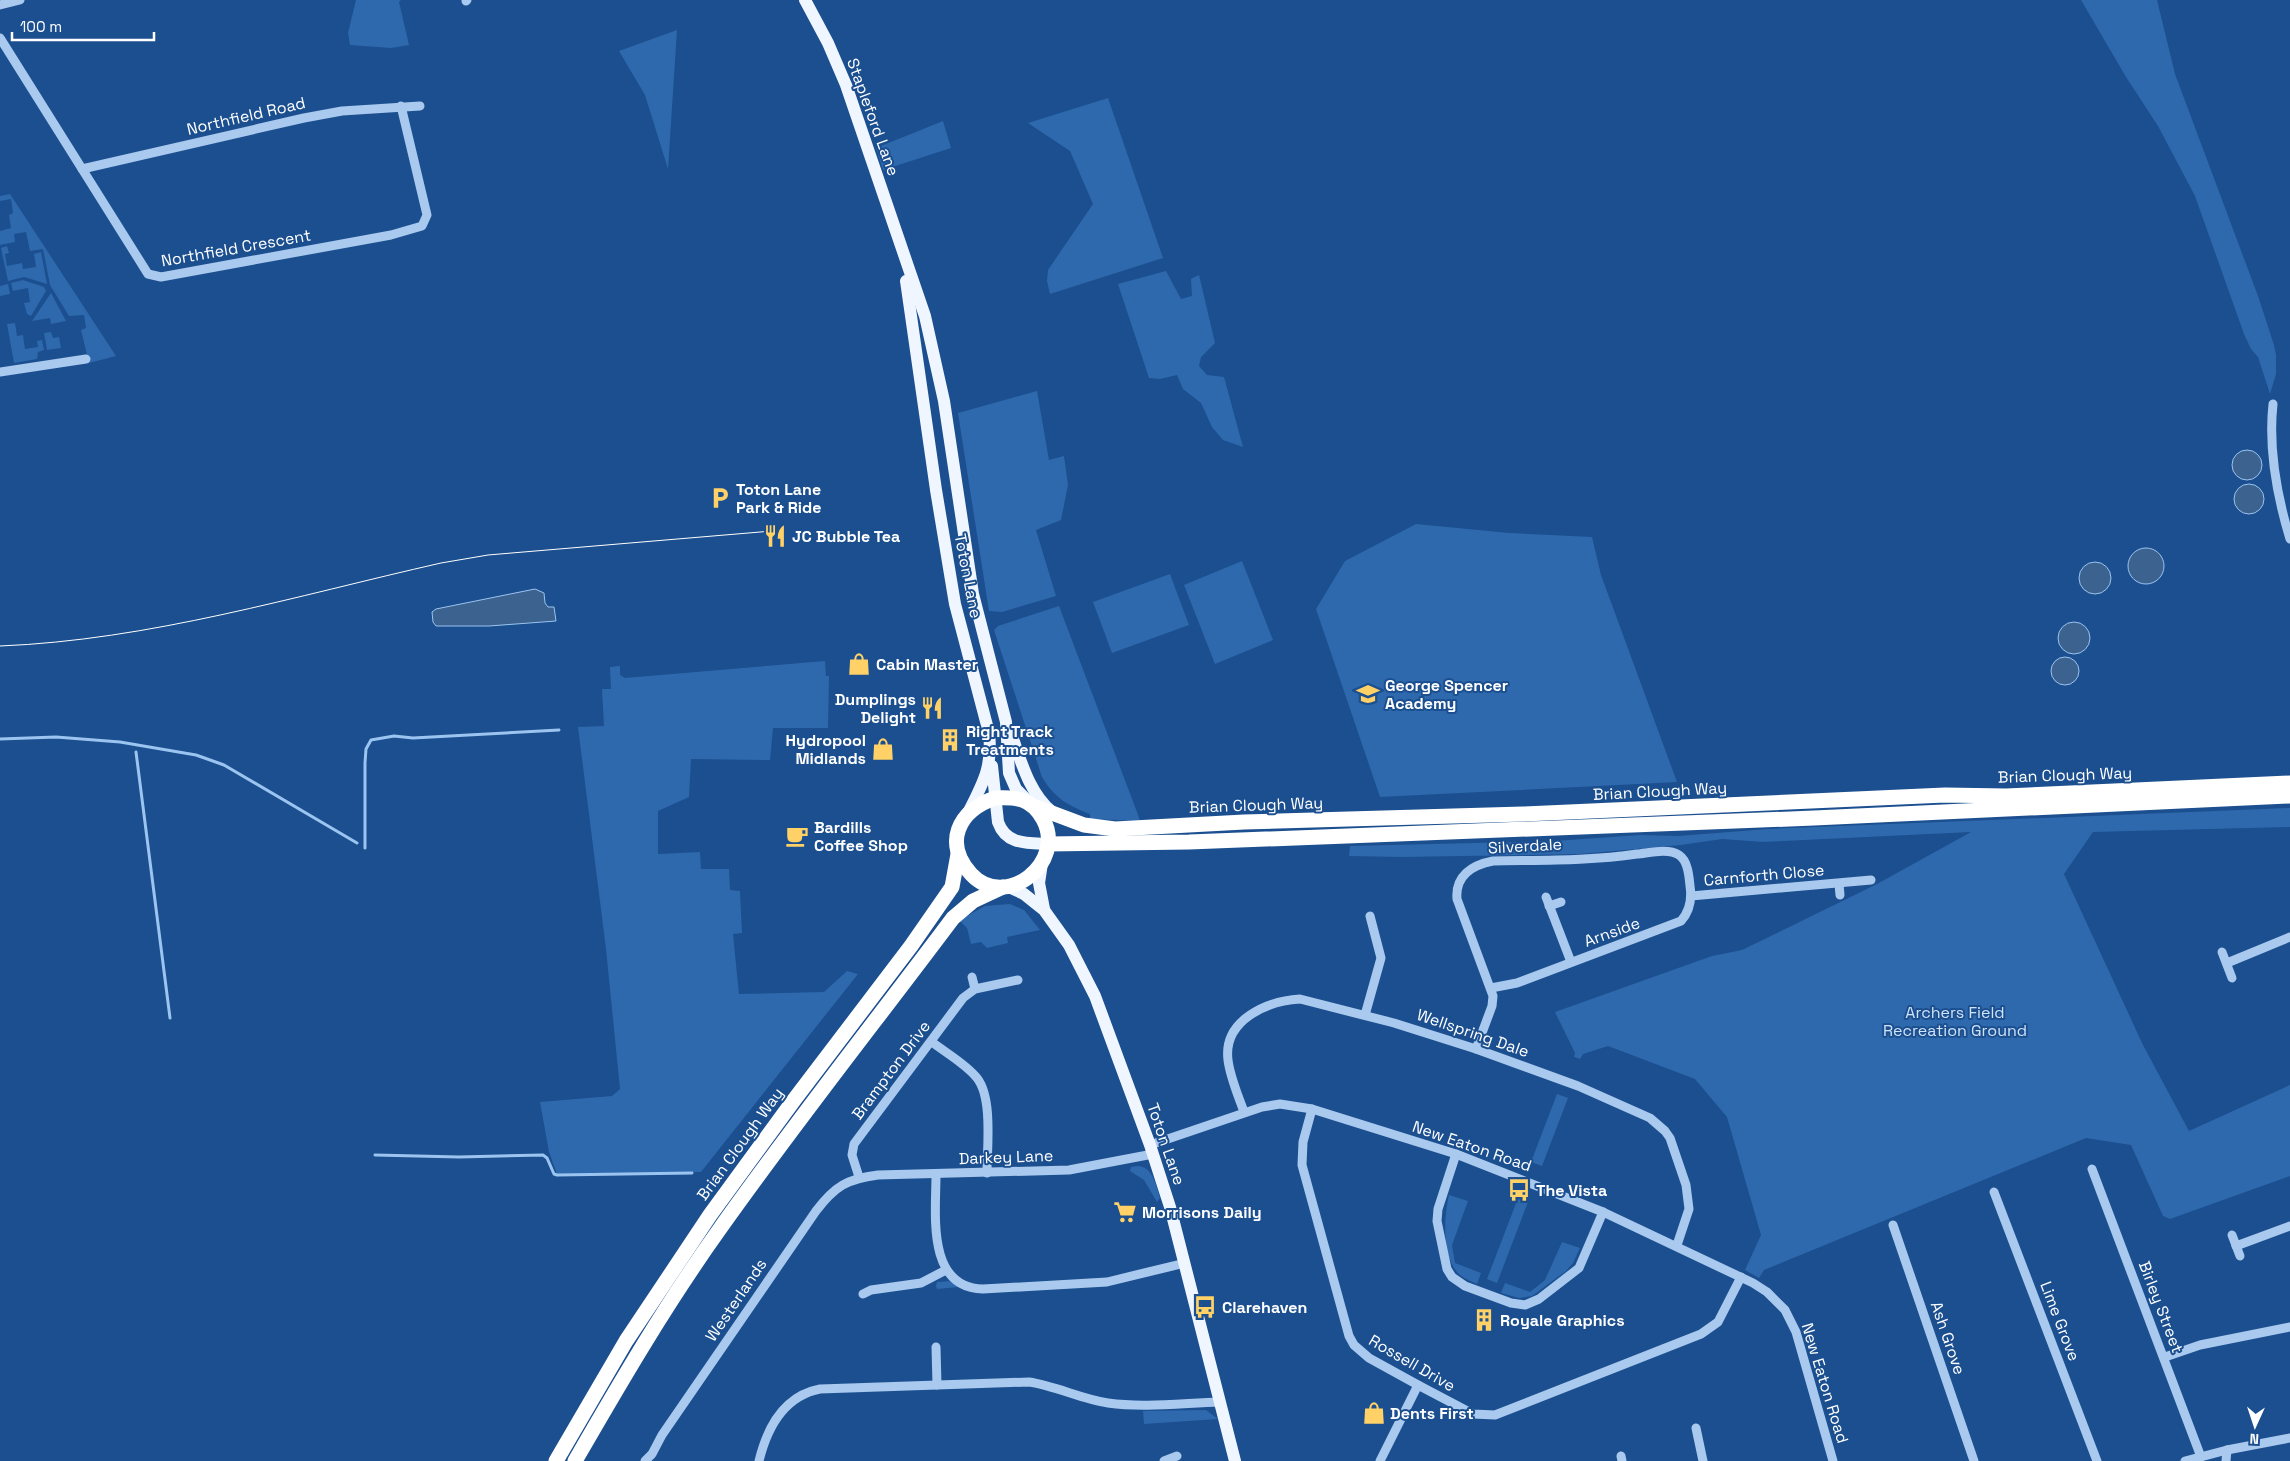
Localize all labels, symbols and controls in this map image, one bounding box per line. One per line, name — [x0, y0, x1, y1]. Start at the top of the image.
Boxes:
scale bar — [12, 10, 155, 42]
text: 100 m — [20, 17, 62, 36]
street label: Stapleford Lane — [842, 55, 904, 179]
street label: Northfield Road — [185, 92, 307, 140]
street label: Northfield Crescent — [159, 224, 313, 272]
place label: Toton Lane Park & Ride — [736, 479, 822, 518]
parking icon: Toton Lane Park & Ride — [707, 485, 733, 511]
restaurant icon: JC Bubble Tea — [762, 523, 788, 549]
place label: JC Bubble Tea — [792, 526, 900, 547]
street label: Toton Lane — [950, 532, 986, 620]
shop icon: Cabin Master — [846, 651, 872, 677]
place label: Cabin Master — [876, 654, 978, 675]
place label: George Spencer Academy — [1385, 675, 1508, 714]
school or university icon: George Spencer Academy — [1355, 681, 1381, 707]
place label: Dumplings Delight — [835, 689, 916, 728]
restaurant icon: Dumplings Delight — [919, 695, 945, 721]
place label: Right Track Treatments — [966, 721, 1054, 760]
building icon: Right Track Treatments — [937, 727, 963, 753]
place label: Hydropool Midlands — [786, 730, 866, 769]
shop icon: Hydropool Midlands — [870, 736, 896, 762]
street label: Brian Clough Way — [1998, 762, 2132, 788]
street label: Brian Clough Way — [1592, 777, 1728, 805]
street label: Brian Clough Way — [1189, 792, 1323, 818]
place label: Bardills Coffee Shop — [814, 817, 908, 856]
cafe icon: Bardills Coffee Shop — [784, 823, 810, 849]
street label: Silverdale — [1487, 834, 1563, 858]
street label: Carnforth Close — [1703, 859, 1825, 891]
street label: Arnside — [1581, 912, 1643, 952]
park label: Archers Field Recreation Ground — [1883, 1002, 2027, 1041]
street label: Wellspring Dale — [1414, 1004, 1532, 1062]
street label: Brampton Drive — [847, 1016, 935, 1124]
street label: Brian Clough Way — [692, 1084, 788, 1204]
street label: Toton Lane — [1142, 1100, 1190, 1188]
street label: New Eaton Road — [1410, 1116, 1534, 1176]
street label: Darkey Lane — [958, 1145, 1054, 1169]
bus stop icon: The Vista — [1506, 1177, 1532, 1203]
place label: The Vista — [1536, 1180, 1607, 1201]
supermarket icon: Morrisons Daily — [1112, 1199, 1138, 1225]
place label: Morrisons Daily — [1142, 1202, 1262, 1223]
street label: Westerlands — [701, 1254, 771, 1346]
street label: Birley Street — [2134, 1258, 2188, 1356]
street label: Lime Grove — [2035, 1278, 2085, 1364]
bus stop icon: Clarehaven — [1192, 1294, 1218, 1320]
place label: Clarehaven — [1222, 1297, 1307, 1318]
street label: Ash Grove — [1926, 1299, 1970, 1377]
building icon: Royale Graphics — [1471, 1307, 1497, 1333]
place label: Royale Graphics — [1500, 1310, 1625, 1331]
street label: New Eaton Road — [1797, 1320, 1853, 1446]
street label: Rossell Drive — [1365, 1330, 1459, 1396]
shop icon: Dents First — [1361, 1400, 1387, 1426]
north arrow — [2230, 1401, 2280, 1451]
place label: Dents First — [1390, 1403, 1474, 1424]
text: N — [2249, 1430, 2259, 1448]

